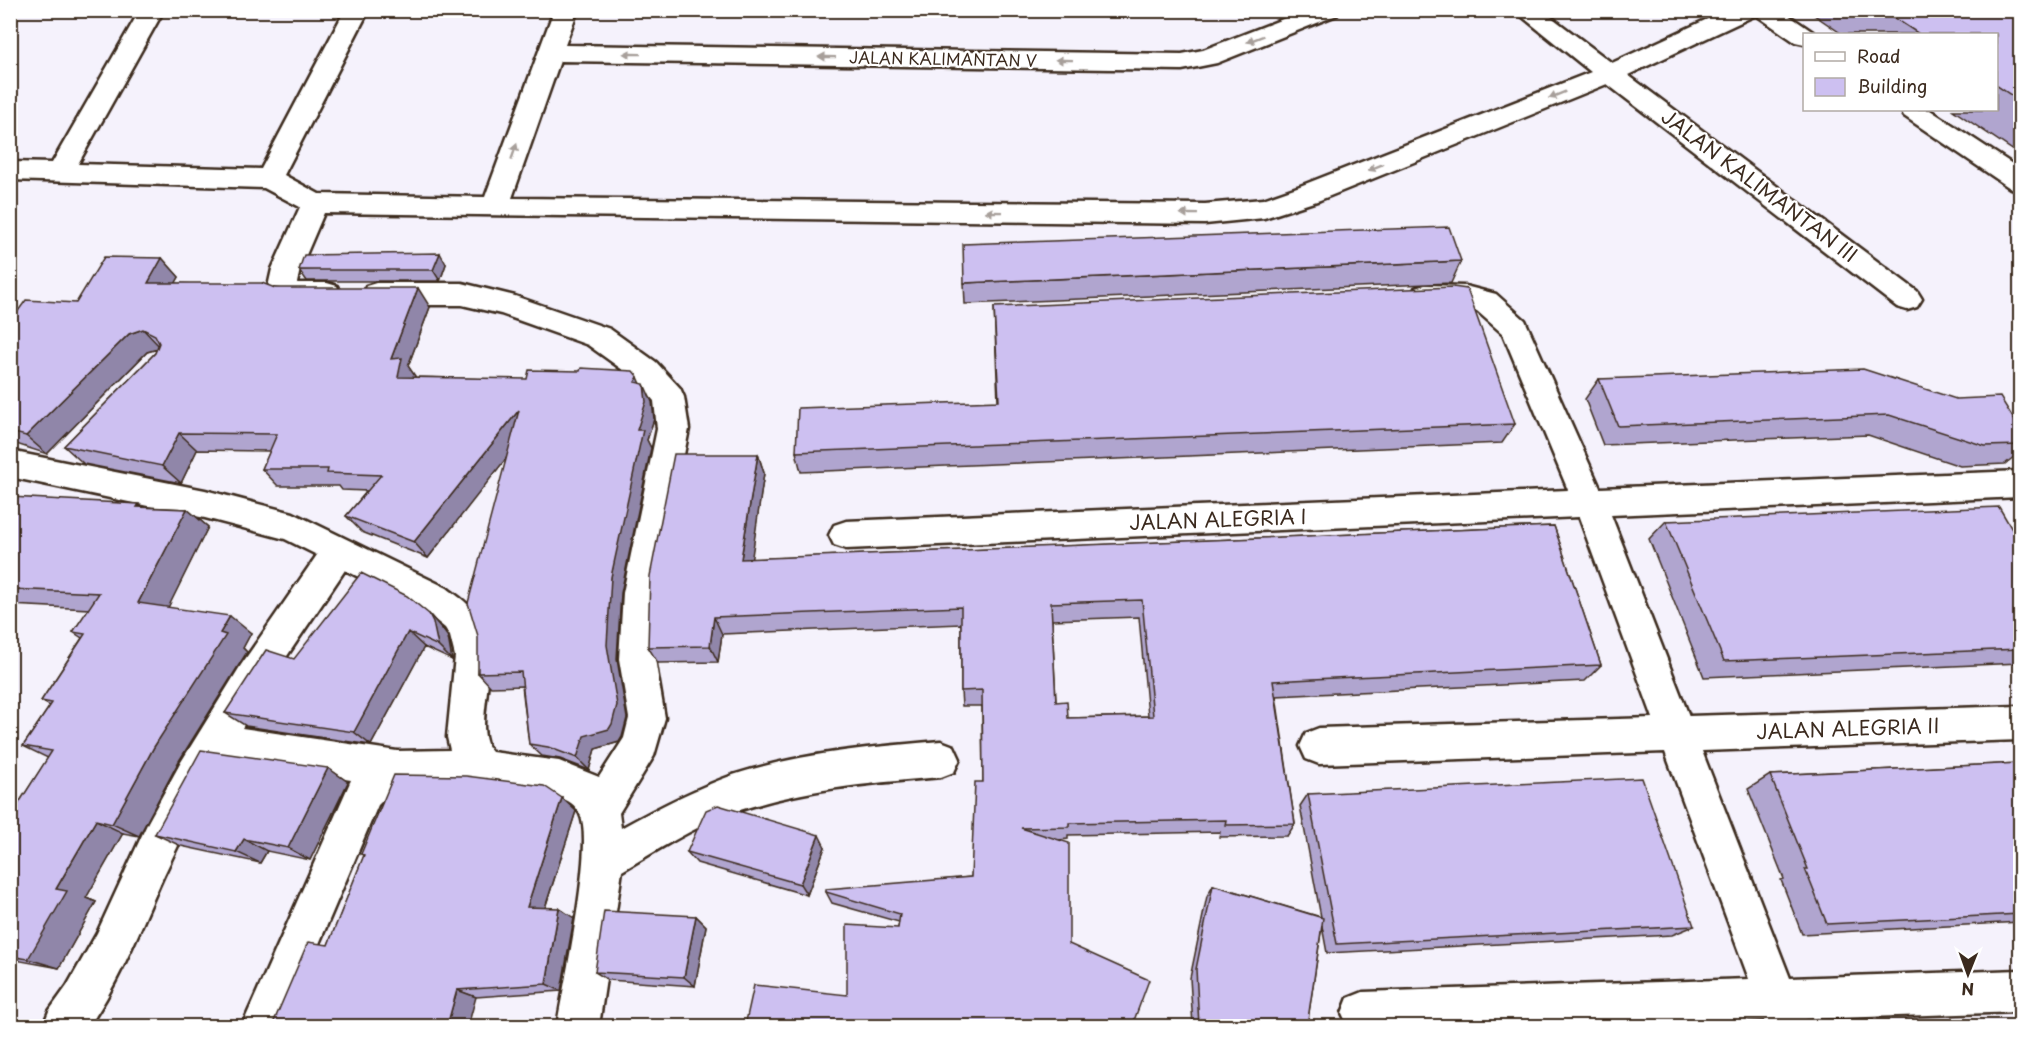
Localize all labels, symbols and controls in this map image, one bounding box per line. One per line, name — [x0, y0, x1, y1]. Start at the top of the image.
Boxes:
legend — [1803, 33, 1998, 111]
one-way arrow — [1246, 35, 1264, 44]
text: Road — [1857, 42, 1901, 69]
street label: JALAN KALIMANTAN V — [849, 44, 1037, 72]
one-way arrow — [622, 49, 641, 59]
one-way arrow — [817, 52, 836, 62]
one-way arrow — [1054, 56, 1073, 65]
text: Building — [1857, 72, 1927, 99]
one-way arrow — [1548, 91, 1566, 100]
street label: JALAN KALIMANTAN III — [1655, 101, 1864, 269]
one-way arrow — [510, 143, 520, 161]
one-way arrow — [1367, 163, 1385, 172]
one-way arrow — [984, 207, 1003, 217]
one-way arrow — [1179, 209, 1198, 219]
street label: JALAN ALEGRIA I — [1129, 501, 1307, 537]
street label: JALAN ALEGRIA II — [1756, 710, 1940, 746]
north arrow — [1938, 944, 1998, 1004]
text: N — [1961, 978, 1974, 1002]

